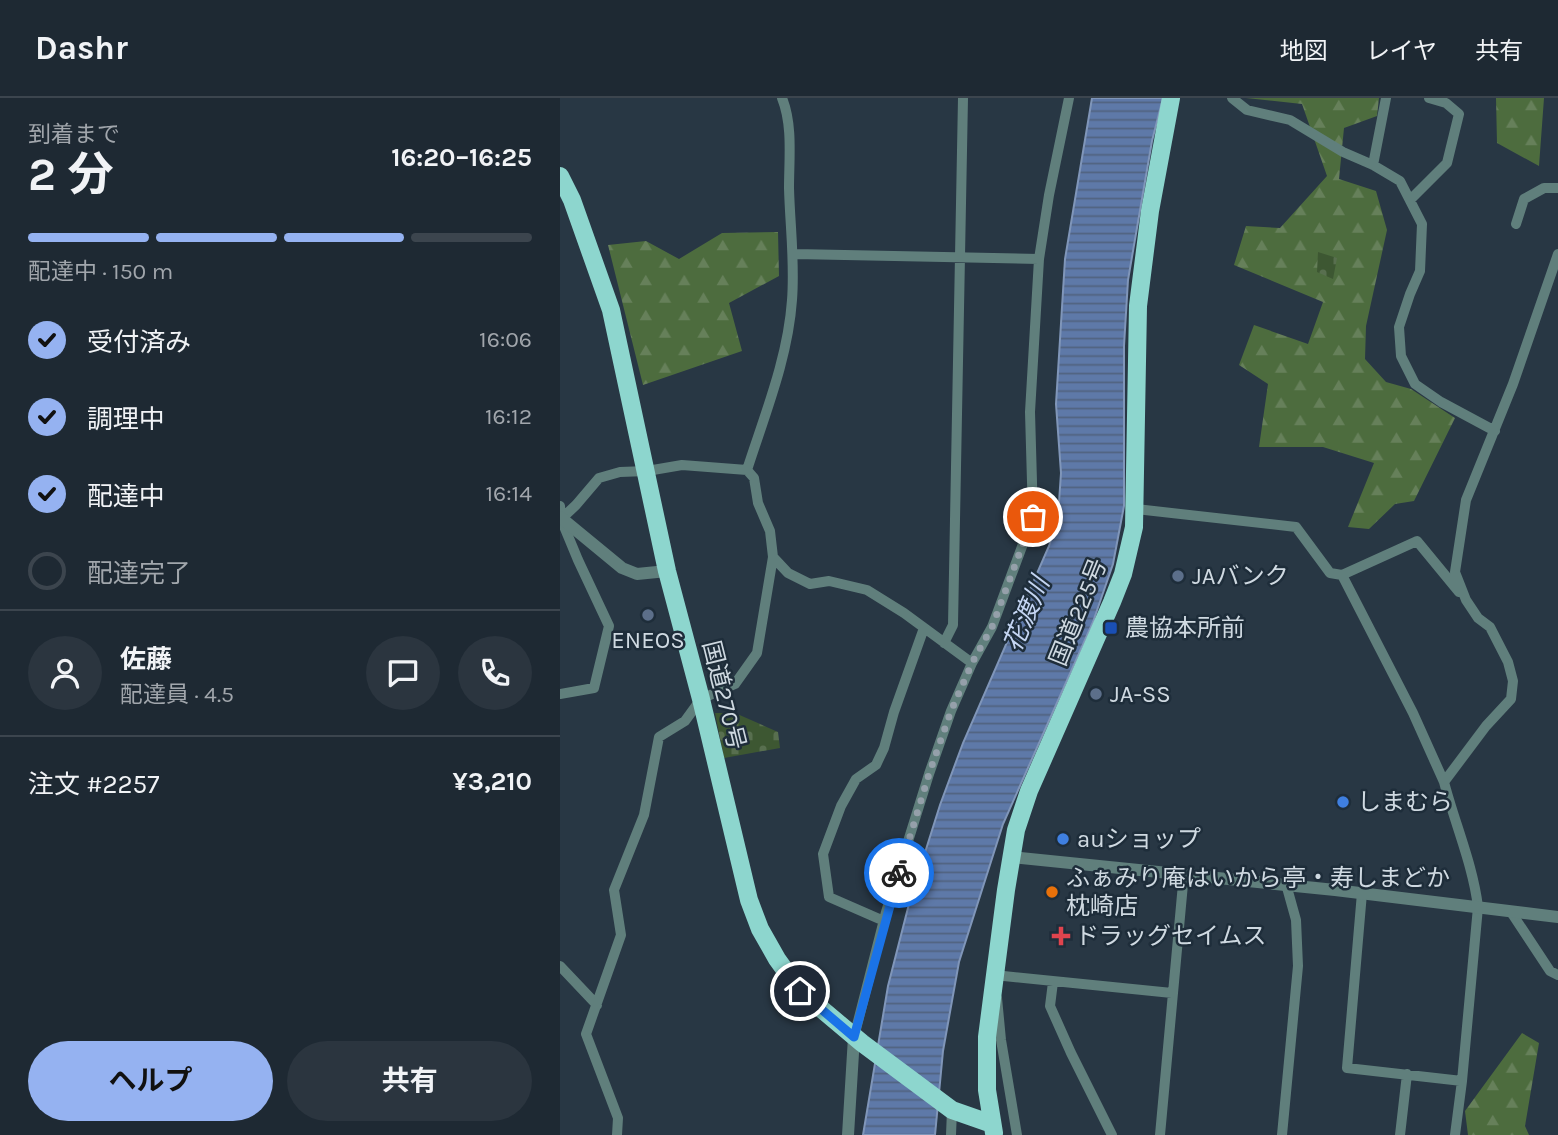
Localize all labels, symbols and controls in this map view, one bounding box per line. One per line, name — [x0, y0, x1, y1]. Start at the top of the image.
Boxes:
text: Dashr — [35, 29, 128, 67]
text: 地図 — [1280, 37, 1328, 65]
text: レイヤ — [1366, 37, 1437, 65]
text: 共有 — [1475, 37, 1523, 65]
text: 到着まで — [28, 121, 120, 148]
text: 16:20–16:25 — [391, 142, 532, 173]
text: 2 分 — [28, 148, 113, 202]
text: 配達中 · 150 m — [28, 258, 173, 285]
icon: check — [28, 321, 66, 359]
text: 16:06 — [479, 326, 532, 353]
text: 受付済み — [87, 327, 191, 358]
icon: check — [28, 398, 66, 436]
text: 16:12 — [485, 403, 532, 430]
text: 調理中 — [87, 404, 165, 435]
icon: check — [28, 475, 66, 513]
text: 16:14 — [485, 480, 532, 507]
text: 配達中 — [87, 481, 165, 512]
pin — [1003, 487, 1063, 547]
icon: bag — [1014, 498, 1052, 536]
street label: 国道225号 — [1044, 554, 1112, 670]
text: 配達完了 — [87, 558, 191, 589]
place label: JAバンク — [1192, 562, 1289, 590]
marker: JAバンク — [1170, 568, 1186, 584]
water label: 花渡川 — [997, 569, 1057, 656]
marker: ENEOS — [640, 607, 656, 623]
place label: 農協本所前 — [1125, 614, 1245, 642]
marker: 農協本所前 — [1103, 620, 1119, 636]
place label: ENEOS — [611, 626, 685, 654]
button: person — [28, 636, 102, 710]
button: chat — [366, 636, 440, 710]
button: phone — [458, 636, 532, 710]
street label: 国道270号 — [697, 638, 751, 752]
text: 佐藤 — [120, 644, 172, 675]
place label: JA-SS — [1110, 680, 1171, 708]
text: 配達員 · 4.5 — [120, 681, 234, 708]
marker: JA-SS — [1088, 686, 1104, 702]
text: ¥3,210 — [453, 766, 532, 797]
text: 注文 #2257 — [28, 769, 159, 800]
place label: しまむら — [1357, 788, 1453, 816]
marker: しまむら — [1335, 794, 1351, 810]
place label: auショップ — [1077, 825, 1201, 853]
marker: auショップ — [1055, 831, 1071, 847]
courier — [864, 838, 934, 908]
icon: bike — [880, 854, 918, 892]
place label: ふぁみり庵はいから亭・寿しまどか 枕崎店 — [1066, 864, 1450, 920]
marker: ふぁみり庵はいから亭・寿しまどか 枕崎店 — [1044, 884, 1060, 900]
place label: ドラッグセイムス — [1075, 922, 1267, 950]
marker: ドラッグセイムス — [1053, 928, 1069, 944]
pin — [770, 961, 830, 1021]
icon: home — [781, 972, 819, 1010]
button: ヘルプ — [28, 1041, 273, 1121]
button: 共有 — [287, 1041, 532, 1121]

